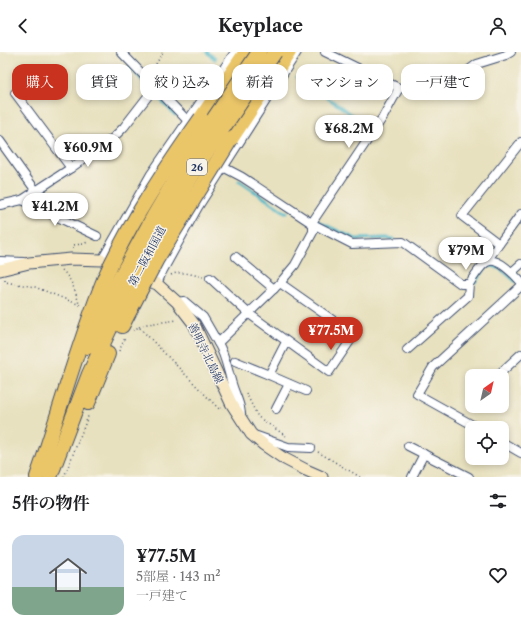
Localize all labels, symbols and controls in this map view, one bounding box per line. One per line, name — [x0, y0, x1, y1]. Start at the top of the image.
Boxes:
icon: back — [12, 15, 34, 37]
text: Keyplace — [218, 15, 303, 37]
icon: person — [487, 15, 509, 37]
chip: 購入 — [12, 64, 68, 100]
chip: 賃貸 — [76, 64, 132, 100]
chip: 絞り込み — [140, 64, 224, 100]
chip: 新着 — [232, 64, 288, 100]
chip: マンション — [296, 64, 393, 100]
chip: 一戸建て — [401, 64, 485, 100]
pin: ¥68.2M — [316, 115, 382, 149]
text: ¥68.2M — [324, 120, 374, 136]
pin: ¥60.9M — [55, 134, 121, 168]
text: ¥60.9M — [63, 139, 113, 155]
road number: 26 — [187, 159, 207, 175]
pin: ¥41.2M — [22, 193, 88, 227]
text: ¥41.2M — [31, 198, 79, 214]
street label: 第二阪和国道 — [125, 224, 169, 288]
pin: ¥79M — [442, 237, 490, 271]
text: ¥79M — [447, 242, 485, 258]
pin: ¥77.5M — [298, 317, 364, 351]
street label: 善明寺北島線 — [185, 320, 227, 386]
text: ¥77.5M — [308, 322, 354, 338]
north arrow — [465, 369, 509, 413]
map controls — [465, 369, 509, 465]
button: locate — [465, 421, 509, 465]
icon: filters — [487, 490, 509, 512]
text: 5件の物件 — [12, 493, 89, 513]
text: ¥77.5M — [136, 546, 197, 566]
icon: home — [44, 551, 92, 599]
icon: heart — [487, 564, 509, 586]
text: 5部屋 · 143 m² — [136, 568, 221, 584]
text: 一戸建て — [136, 587, 188, 603]

